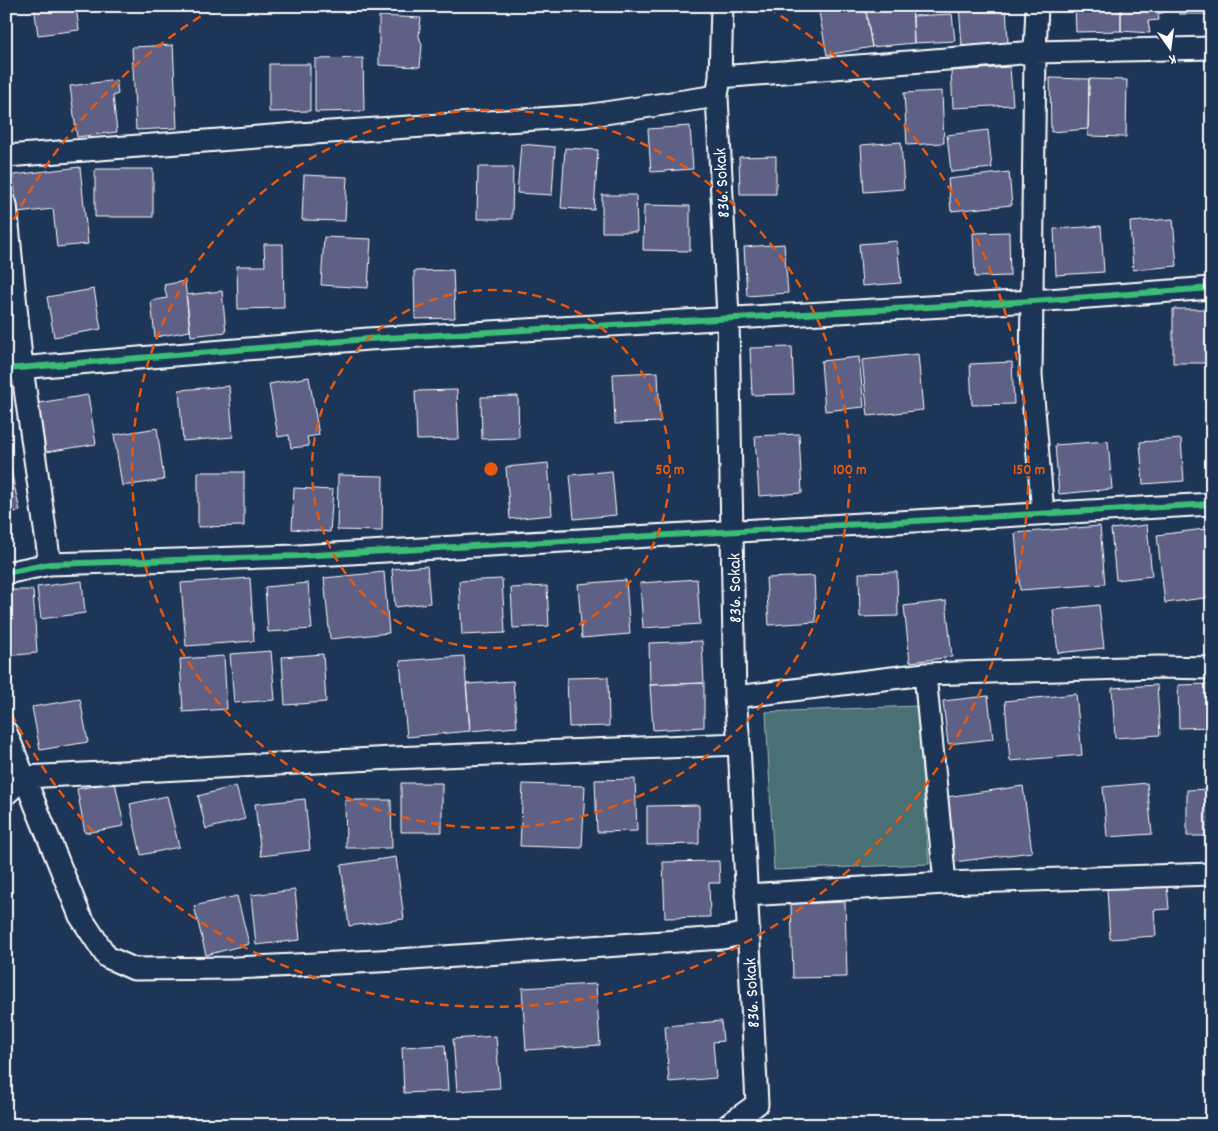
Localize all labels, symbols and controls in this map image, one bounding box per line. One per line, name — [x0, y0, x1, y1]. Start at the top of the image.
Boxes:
north arrow — [1146, 22, 1196, 72]
text: K — [1167, 48, 1178, 69]
street label: 836. Sokak — [709, 147, 738, 219]
centre of rings — [482, 460, 500, 478]
text: 50 m — [656, 460, 684, 482]
text: 100 m — [833, 460, 867, 482]
text: 150 m — [1013, 460, 1045, 482]
street label: 836. Sokak — [723, 553, 750, 623]
street label: 836. Sokak — [739, 957, 768, 1029]

